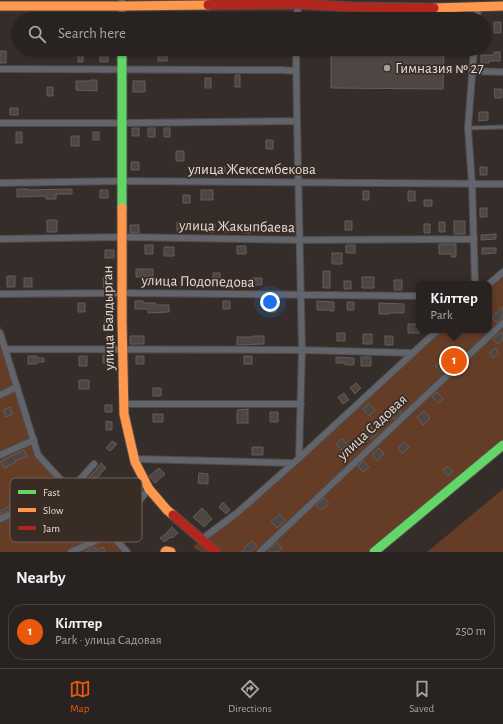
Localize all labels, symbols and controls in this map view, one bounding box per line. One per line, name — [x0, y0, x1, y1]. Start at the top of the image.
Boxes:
search box — [12, 12, 491, 56]
icon: search — [26, 23, 48, 45]
text: Search here — [58, 26, 126, 41]
place label: Гимназия № 27 — [395, 61, 484, 76]
marker: Гимназия № 27 — [382, 63, 392, 73]
street label: улица Жексембекова — [187, 162, 316, 177]
street label: улица Жакыпбаева — [178, 218, 295, 235]
street label: улица Балдырган — [100, 266, 117, 371]
street label: улица Подопедова — [140, 273, 255, 290]
popup — [416, 281, 492, 333]
text: Кілттер — [430, 291, 478, 306]
your location — [260, 292, 280, 312]
text: Park — [430, 309, 453, 322]
pin: 1 — [441, 346, 467, 376]
street label: улица Садовая — [334, 392, 410, 464]
legend — [10, 478, 142, 542]
text: Fast — [43, 487, 61, 498]
text: Slow — [43, 505, 64, 516]
text: Jam — [43, 523, 60, 534]
text: Nearby — [16, 569, 66, 586]
text: Кілттер — [55, 616, 102, 631]
text: 1 — [28, 625, 32, 638]
text: 250 m — [455, 625, 486, 638]
text: Park · улица Садовая — [55, 634, 162, 647]
tab: Map — [69, 678, 91, 715]
tab: Directions — [228, 678, 272, 715]
tab: Saved — [409, 678, 434, 715]

